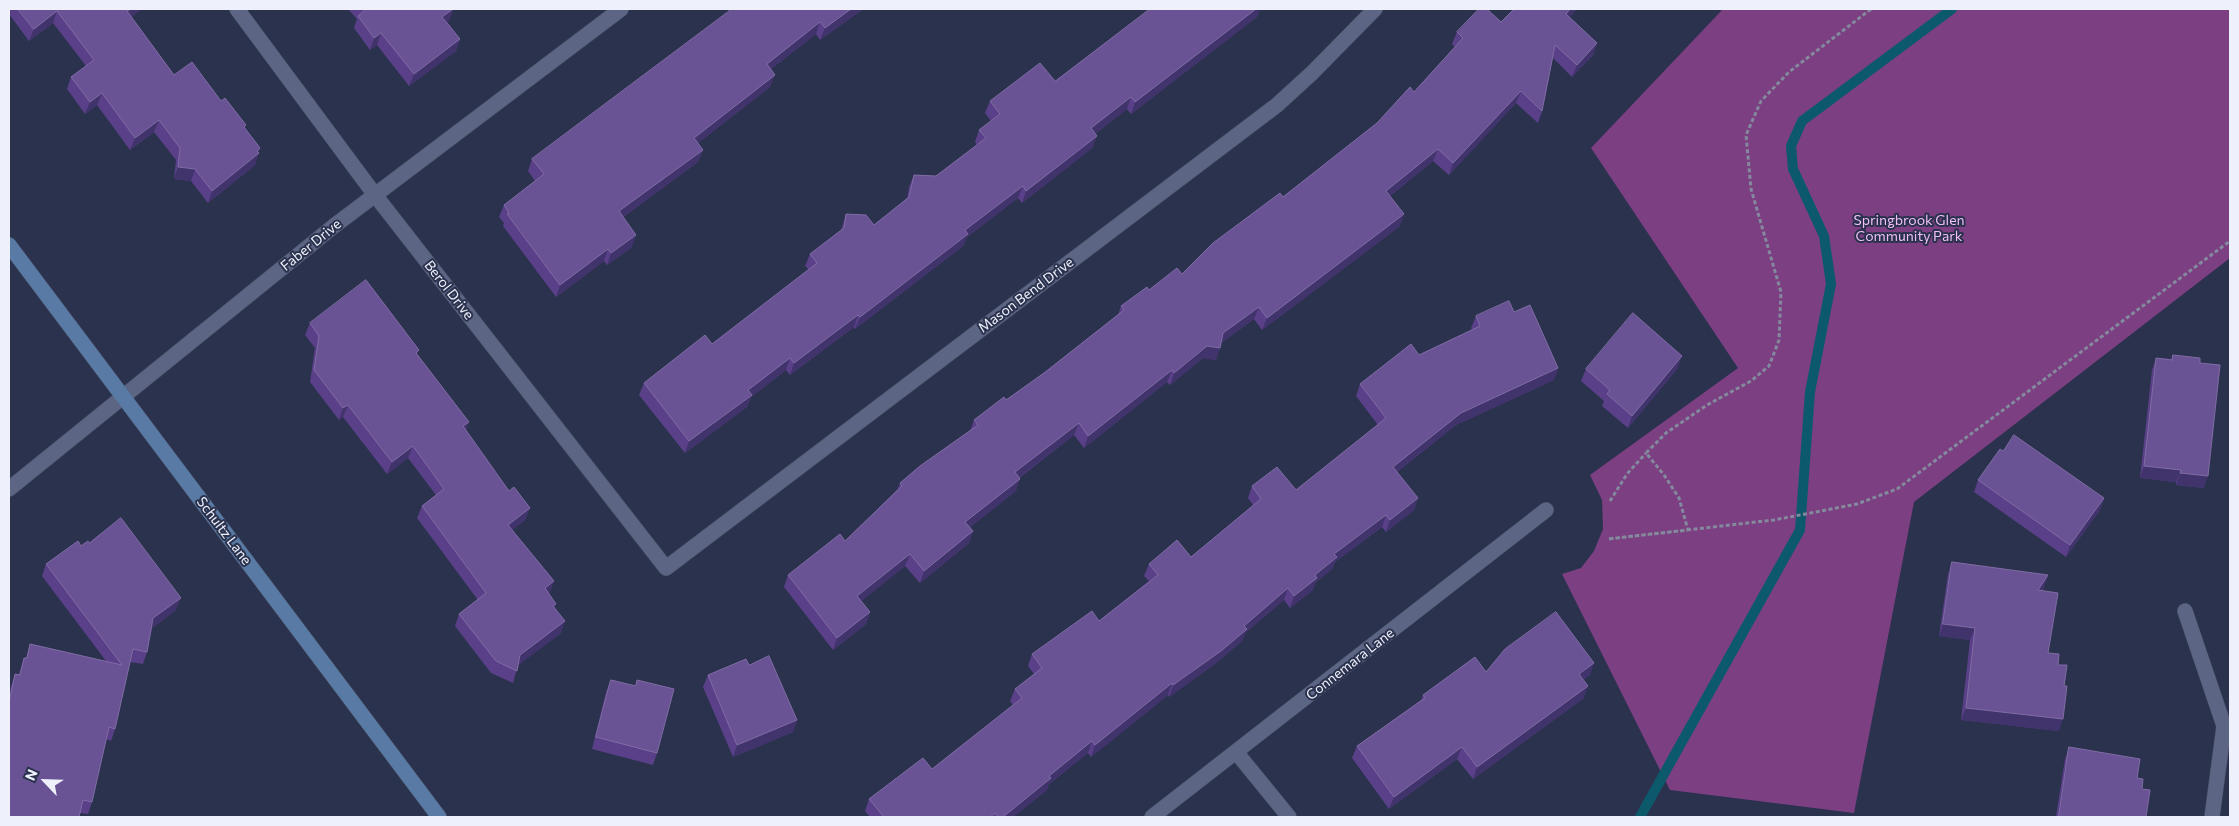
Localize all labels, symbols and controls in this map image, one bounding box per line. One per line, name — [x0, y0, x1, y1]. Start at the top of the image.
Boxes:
park label: Springbrook Glen Community Park — [1853, 212, 1965, 244]
street label: Faber Drive — [277, 216, 345, 274]
street label: Mason Bend Drive — [975, 254, 1077, 336]
street label: Berol Drive — [421, 257, 477, 323]
street label: Schultz Lane — [193, 494, 255, 568]
street label: Connemara Lane — [1303, 624, 1397, 704]
north arrow — [20, 756, 70, 806]
text: N — [21, 766, 41, 783]

